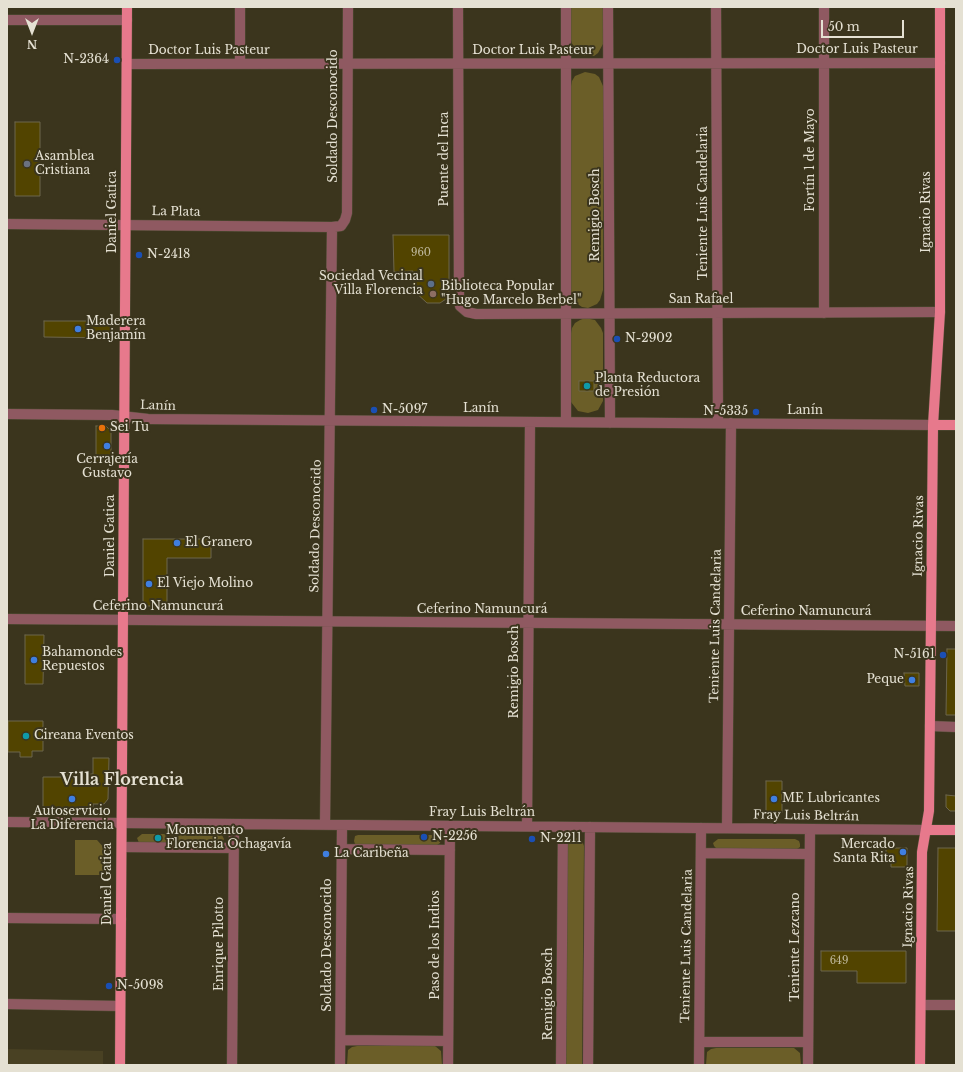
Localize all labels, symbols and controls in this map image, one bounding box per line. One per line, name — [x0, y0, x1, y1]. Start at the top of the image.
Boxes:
north arrow — [12, 12, 52, 52]
scale bar — [823, 12, 906, 38]
text: 50 m — [828, 19, 860, 34]
text: N — [27, 37, 37, 51]
street label: Doctor Luis Pasteur — [796, 43, 918, 57]
street label: Doctor Luis Pasteur — [148, 44, 270, 58]
street label: Doctor Luis Pasteur — [472, 44, 594, 58]
street label: Soldado Desconocido — [327, 49, 341, 183]
place label: N-2364 — [63, 53, 109, 67]
marker: N-2364 — [112, 55, 122, 65]
street label: Fortín 1 de Mayo — [804, 108, 818, 212]
street label: Puente del Inca — [438, 112, 452, 206]
street label: Teniente Luis Candelaria — [697, 126, 711, 280]
place label: Asamblea Cristiana — [35, 150, 95, 178]
marker: Asamblea Cristiana — [22, 159, 32, 169]
street label: Remigio Bosch — [589, 169, 603, 261]
street label: Daniel Gatica — [106, 171, 120, 253]
street label: Ignacio Rivas — [920, 171, 934, 253]
street label: La Plata — [151, 204, 201, 220]
house number: 960 — [411, 247, 431, 259]
place label: N-2418 — [147, 248, 190, 262]
marker: N-2418 — [134, 250, 144, 260]
place label: Sociedad Vecinal Villa Florencia — [319, 270, 423, 298]
marker: Sociedad Vecinal Villa Florencia — [426, 279, 436, 289]
place label: Biblioteca Popular "Hugo Marcelo Berbel" — [441, 280, 581, 308]
marker: Biblioteca Popular "Hugo Marcelo Berbel" — [428, 289, 438, 299]
street label: San Rafael — [669, 293, 733, 307]
place label: Maderera Benjamín — [86, 315, 146, 343]
marker: Maderera Benjamín — [73, 324, 83, 334]
place label: N-2902 — [625, 332, 672, 346]
marker: N-2902 — [612, 334, 622, 344]
place label: Planta Reductora de Presión — [595, 372, 700, 400]
marker: Planta Reductora de Presión — [582, 381, 592, 391]
street label: Lanín — [140, 398, 176, 414]
street label: Lanín — [463, 402, 499, 416]
place label: N-5097 — [382, 403, 427, 417]
street label: Lanín — [787, 404, 823, 418]
marker: N-5097 — [369, 405, 379, 415]
place label: N-5335 — [703, 405, 748, 419]
marker: N-5335 — [751, 407, 761, 417]
place label: Sei Tu — [110, 421, 149, 435]
marker: Sei Tu — [97, 423, 107, 433]
marker: Cerrajería Gustavo — [102, 441, 112, 451]
place label: Cerrajería Gustavo — [76, 453, 138, 481]
street label: Soldado Desconocido — [308, 459, 324, 593]
street label: Daniel Gatica — [104, 495, 118, 577]
street label: Ignacio Rivas — [911, 495, 927, 577]
place label: El Granero — [185, 536, 252, 550]
marker: El Granero — [172, 538, 182, 548]
street label: Teniente Luis Candelaria — [707, 549, 725, 703]
place label: El Viejo Molino — [157, 577, 253, 591]
marker: El Viejo Molino — [144, 579, 154, 589]
street label: Ceferino Namuncurá — [93, 600, 223, 614]
street label: Ceferino Namuncurá — [417, 603, 547, 617]
street label: Ceferino Namuncurá — [741, 605, 871, 619]
street label: Remigio Bosch — [508, 626, 522, 718]
place label: Bahamondes Repuestos — [42, 646, 122, 674]
place label: N-5161 — [894, 648, 935, 662]
marker: N-5161 — [938, 650, 948, 660]
marker: Bahamondes Repuestos — [29, 655, 39, 665]
place label: Peque — [866, 673, 904, 687]
marker: Peque — [907, 675, 917, 685]
place label: Cireana Eventos — [34, 729, 134, 743]
marker: Cireana Eventos — [21, 731, 31, 741]
district label: Villa Florencia — [60, 770, 184, 790]
place label: ME Lubricantes — [782, 792, 880, 806]
marker: Autoservicio La Diferencia — [67, 794, 77, 804]
marker: ME Lubricantes — [769, 794, 779, 804]
place label: Autoservicio La Diferencia — [30, 805, 114, 833]
street label: Fray Luis Beltrán — [429, 806, 535, 820]
street label: Fray Luis Beltrán — [753, 808, 859, 824]
place label: Monumento Florencia Ochagavía — [166, 824, 291, 852]
place label: N-2256 — [432, 830, 478, 844]
marker: N-2256 — [419, 832, 429, 842]
place label: N-2211 — [540, 832, 582, 846]
marker: Monumento Florencia Ochagavía — [153, 833, 163, 843]
marker: N-2211 — [527, 834, 537, 844]
place label: Mercado Santa Rita — [833, 838, 895, 866]
street label: Daniel Gatica — [101, 843, 115, 925]
place label: La Caribeña — [334, 847, 409, 861]
marker: Mercado Santa Rita — [898, 847, 908, 857]
marker: La Caribeña — [321, 849, 331, 859]
street label: Ignacio Rivas — [901, 866, 917, 948]
street label: Teniente Luis Candelaria — [678, 869, 696, 1023]
street label: Soldado Desconocido — [321, 878, 335, 1012]
street label: Paso de los Indios — [429, 890, 443, 1000]
street label: Teniente Lezcano — [789, 892, 803, 1002]
street label: Enrique Pilotto — [213, 897, 227, 991]
street label: Remigio Bosch — [542, 948, 556, 1040]
house number: 649 — [830, 955, 848, 967]
place label: N-5098 — [117, 979, 164, 993]
marker: N-5098 — [104, 981, 114, 991]

